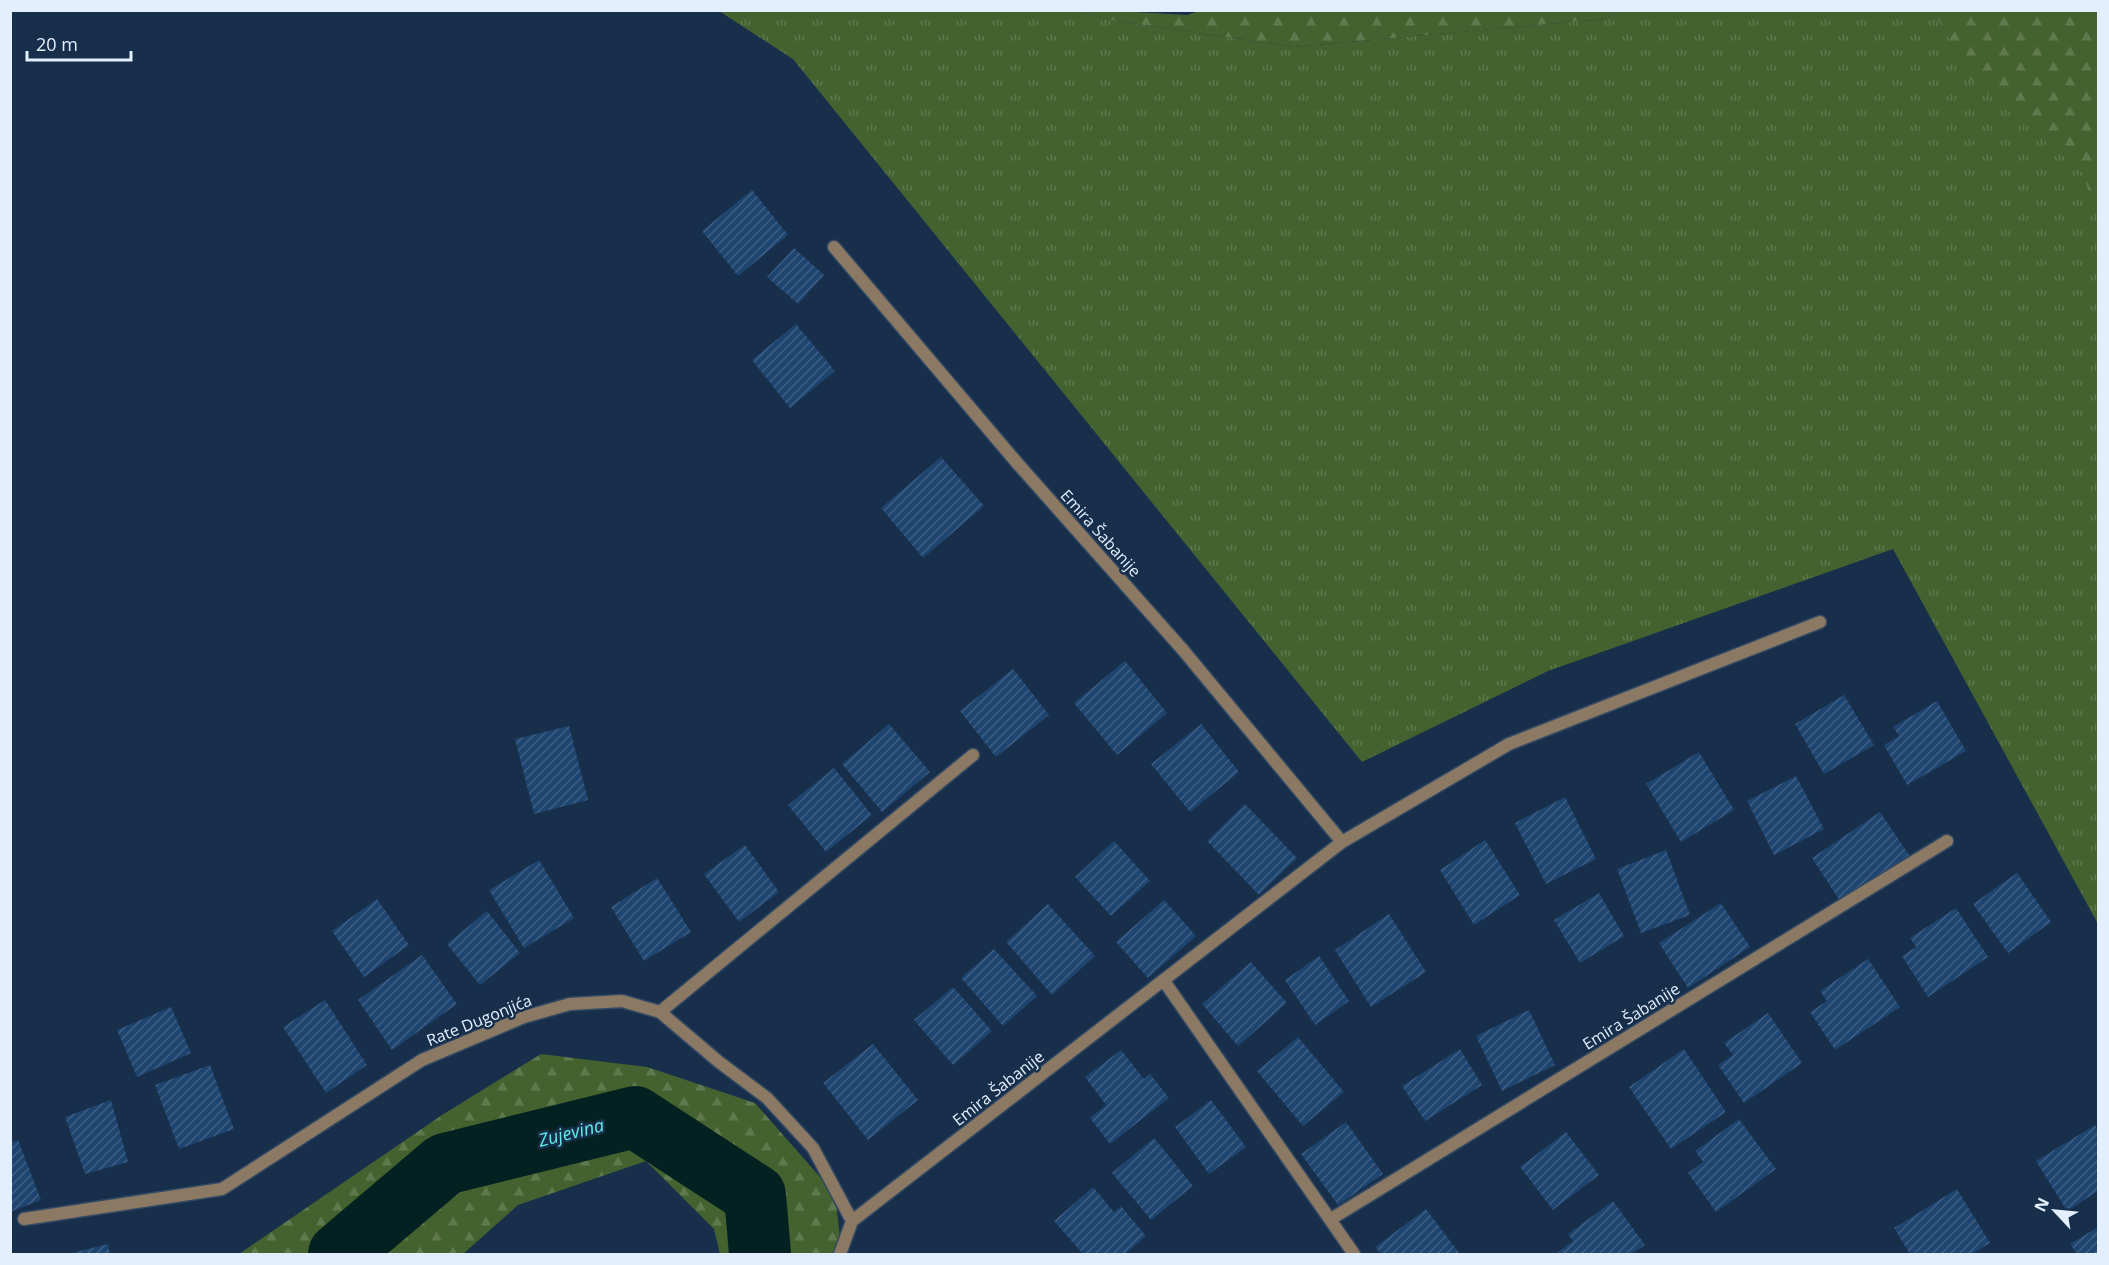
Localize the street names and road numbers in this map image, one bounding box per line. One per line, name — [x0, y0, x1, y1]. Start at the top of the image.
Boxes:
street label: Emira Šabanije — [1056, 485, 1146, 581]
street label: Emira Šabanije — [1578, 977, 1684, 1055]
street label: Rate Dugonjića — [423, 989, 535, 1051]
street label: Emira Šabanije — [948, 1045, 1048, 1131]

